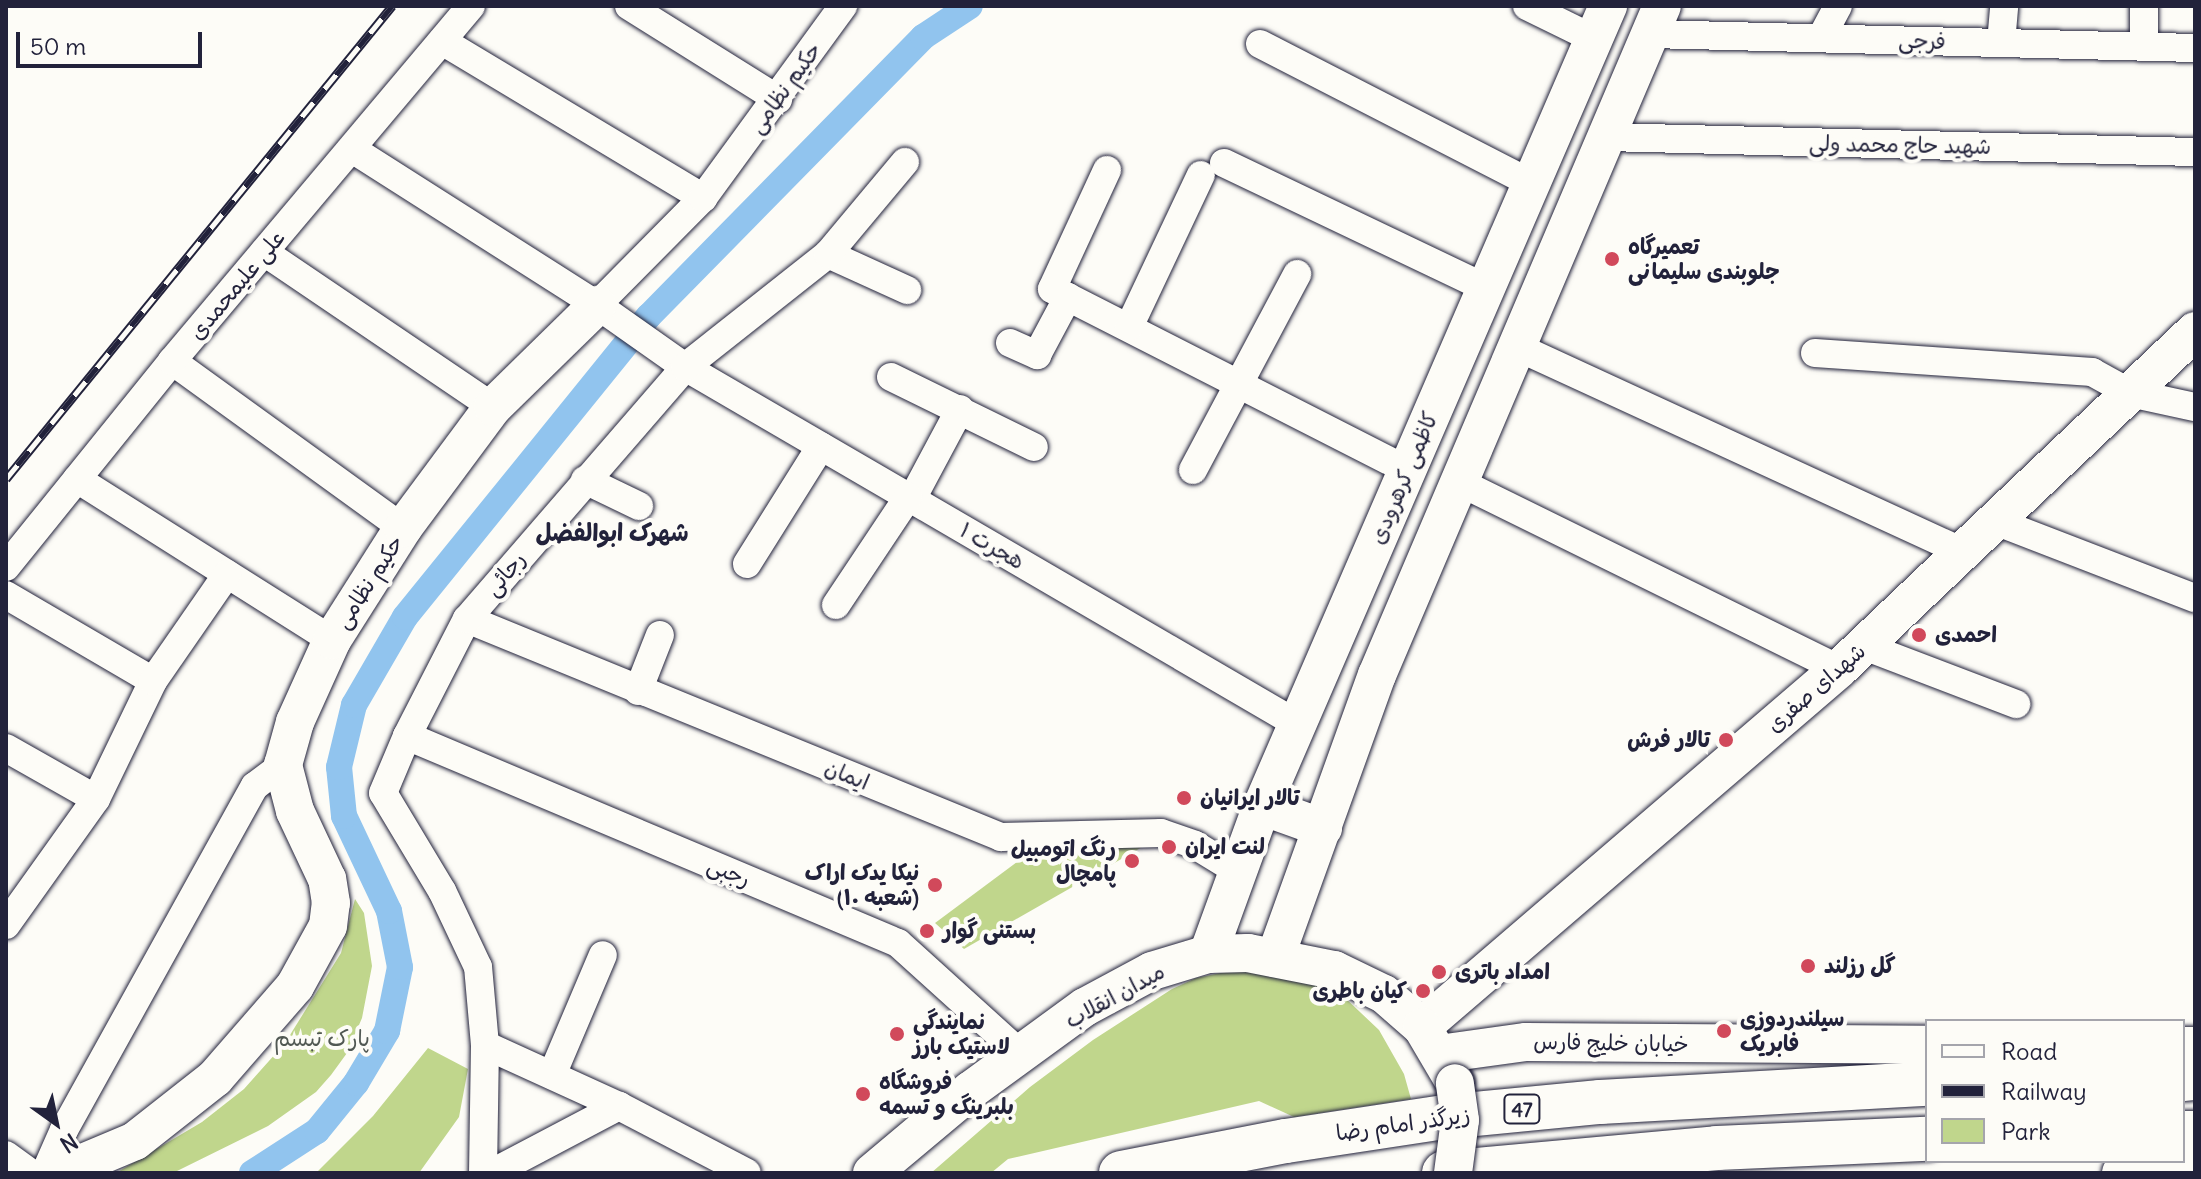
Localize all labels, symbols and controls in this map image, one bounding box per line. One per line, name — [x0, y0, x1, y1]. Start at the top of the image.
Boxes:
scale bar — [20, 16, 206, 66]
street label: فرجی — [1898, 27, 1946, 55]
text: 50 m — [30, 31, 86, 61]
street label: حکیم نظامی — [743, 37, 827, 139]
street label: شهید حاج محمد ولی — [1809, 130, 1991, 160]
street label: علی علیمحمدی — [183, 225, 291, 345]
place label: تعمیرگاه جلوبندی سلیمانی — [1628, 233, 1780, 284]
marker: تعمیرگاه جلوبندی سلیمانی — [1603, 250, 1621, 268]
street label: کاظمی کرهرودی — [1364, 408, 1444, 548]
street label: هجرت ۱ — [955, 517, 1029, 575]
district label: شهرک ابوالفضل — [535, 519, 689, 547]
street label: حکیم نظامی — [329, 530, 409, 634]
street label: رجائی — [479, 546, 531, 602]
place label: احمدی — [1935, 622, 1997, 648]
marker: احمدی — [1910, 626, 1928, 644]
street label: شهدای صفری — [1761, 638, 1871, 738]
place label: تالار فرش — [1627, 727, 1710, 753]
marker: تالار فرش — [1717, 731, 1735, 749]
street label: ایمان — [821, 754, 873, 796]
place label: تالار ایرانیان — [1200, 785, 1300, 811]
marker: تالار ایرانیان — [1175, 789, 1193, 807]
place label: لنت ایران — [1185, 834, 1265, 860]
place label: رنگ اتومبیل پامچال — [1011, 835, 1116, 886]
marker: لنت ایران — [1160, 838, 1178, 856]
street label: رجبی — [704, 851, 754, 893]
marker: رنگ اتومبیل پامچال — [1123, 852, 1141, 870]
place label: نیکا یدک اراک (شعبه ۱۰) — [805, 859, 919, 910]
marker: نیکا یدک اراک (شعبه ۱۰) — [926, 876, 944, 894]
place label: بستنی گوار — [943, 918, 1036, 944]
marker: بستنی گوار — [918, 922, 936, 940]
place label: گل رزلند — [1824, 953, 1896, 979]
marker: گل رزلند — [1799, 957, 1817, 975]
street label: میدان انقلاب — [1061, 958, 1169, 1034]
place label: امداد باتری — [1455, 959, 1550, 985]
marker: امداد باتری — [1430, 963, 1448, 981]
place label: کیان باطری — [1312, 978, 1407, 1004]
marker: کیان باطری — [1414, 982, 1432, 1000]
place label: سیلندردوزی فابریک — [1740, 1005, 1844, 1056]
place label: نمایندگی لاستیک بارز — [913, 1008, 1010, 1060]
legend — [1925, 1019, 2185, 1163]
marker: سیلندردوزی فابریک — [1715, 1022, 1733, 1040]
marker: نمایندگی لاستیک بارز — [888, 1025, 906, 1043]
park label: پارک تبسم — [274, 1026, 370, 1052]
street label: خیابان خلیج فارس — [1533, 1028, 1689, 1058]
text: Road — [2001, 1036, 2057, 1066]
place label: فروشگاه بلبرینگ و تسمه — [879, 1068, 1014, 1120]
text: Railway — [2001, 1076, 2087, 1106]
north arrow — [16, 1083, 96, 1163]
marker: فروشگاه بلبرینگ و تسمه — [854, 1085, 872, 1103]
road number: 47 — [1502, 1093, 1542, 1125]
street label: زیرگذر امام رضا — [1334, 1102, 1472, 1146]
text: Park — [2001, 1116, 2051, 1146]
text: N — [55, 1127, 83, 1159]

